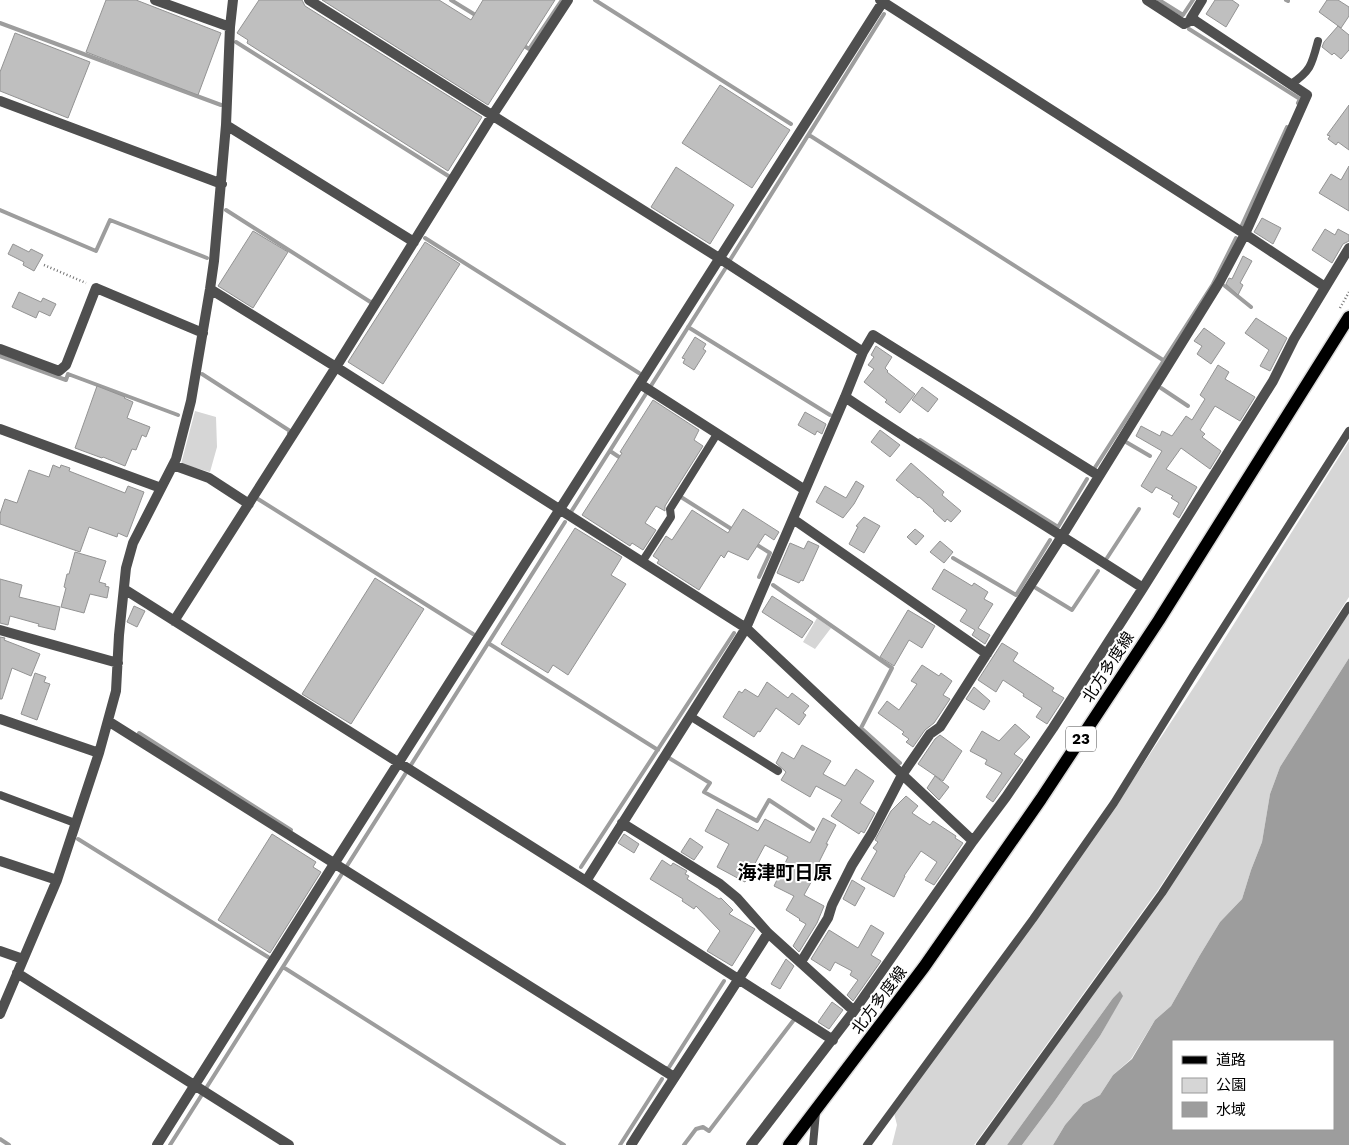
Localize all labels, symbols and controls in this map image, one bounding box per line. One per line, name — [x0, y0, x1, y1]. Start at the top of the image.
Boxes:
street label: 北方多度線 — [1078, 628, 1138, 706]
road number: 23 — [1066, 726, 1096, 752]
district label: 海津町日原 — [737, 861, 833, 884]
street label: 北方多度線 — [847, 962, 911, 1038]
legend — [1172, 1040, 1334, 1130]
text: 道路 — [1216, 1051, 1246, 1069]
text: 公園 — [1216, 1076, 1246, 1094]
text: 水域 — [1216, 1101, 1246, 1119]

